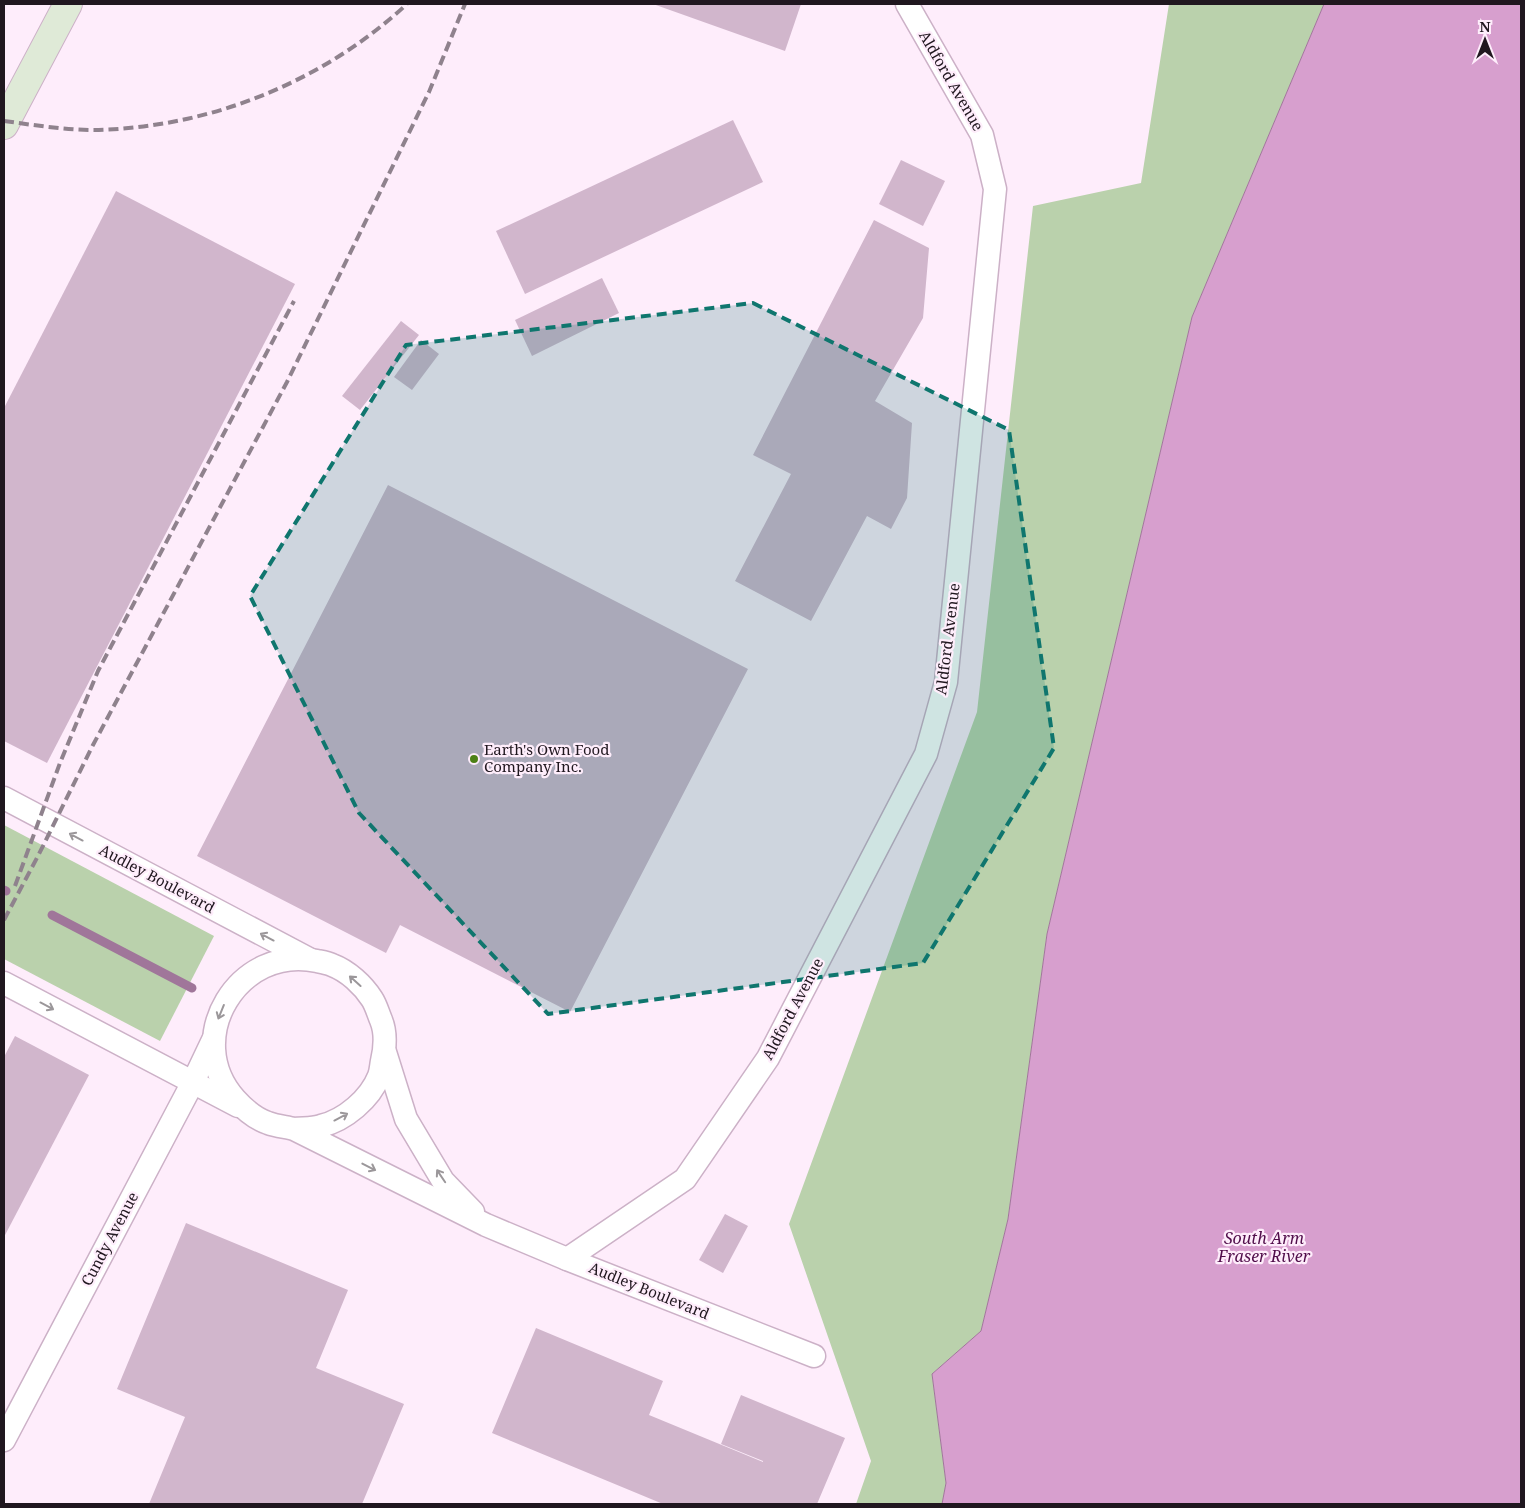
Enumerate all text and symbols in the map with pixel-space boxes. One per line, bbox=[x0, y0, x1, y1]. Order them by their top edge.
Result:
north arrow bbox=[1460, 15, 1510, 65]
text: N bbox=[1479, 17, 1491, 36]
street label: Aldford Avenue bbox=[915, 27, 989, 134]
street label: Aldford Avenue bbox=[930, 582, 964, 696]
place label: Earth's Own Food Company Inc. bbox=[484, 739, 609, 776]
marker: Earth's Own Food Company Inc. bbox=[468, 753, 480, 765]
one-way arrow bbox=[70, 831, 84, 841]
street label: Audley Boulevard bbox=[96, 839, 219, 917]
one-way arrow bbox=[259, 932, 274, 942]
street label: Aldford Avenue bbox=[757, 954, 827, 1063]
one-way arrow bbox=[349, 975, 362, 986]
one-way arrow bbox=[39, 1002, 54, 1011]
one-way arrow bbox=[216, 1004, 225, 1019]
one-way arrow bbox=[333, 1112, 348, 1122]
one-way arrow bbox=[361, 1163, 376, 1172]
one-way arrow bbox=[436, 1170, 446, 1184]
street label: Cundy Avenue bbox=[76, 1188, 142, 1289]
water label: South Arm Fraser River bbox=[1217, 1227, 1311, 1267]
street label: Audley Boulevard bbox=[586, 1257, 713, 1323]

